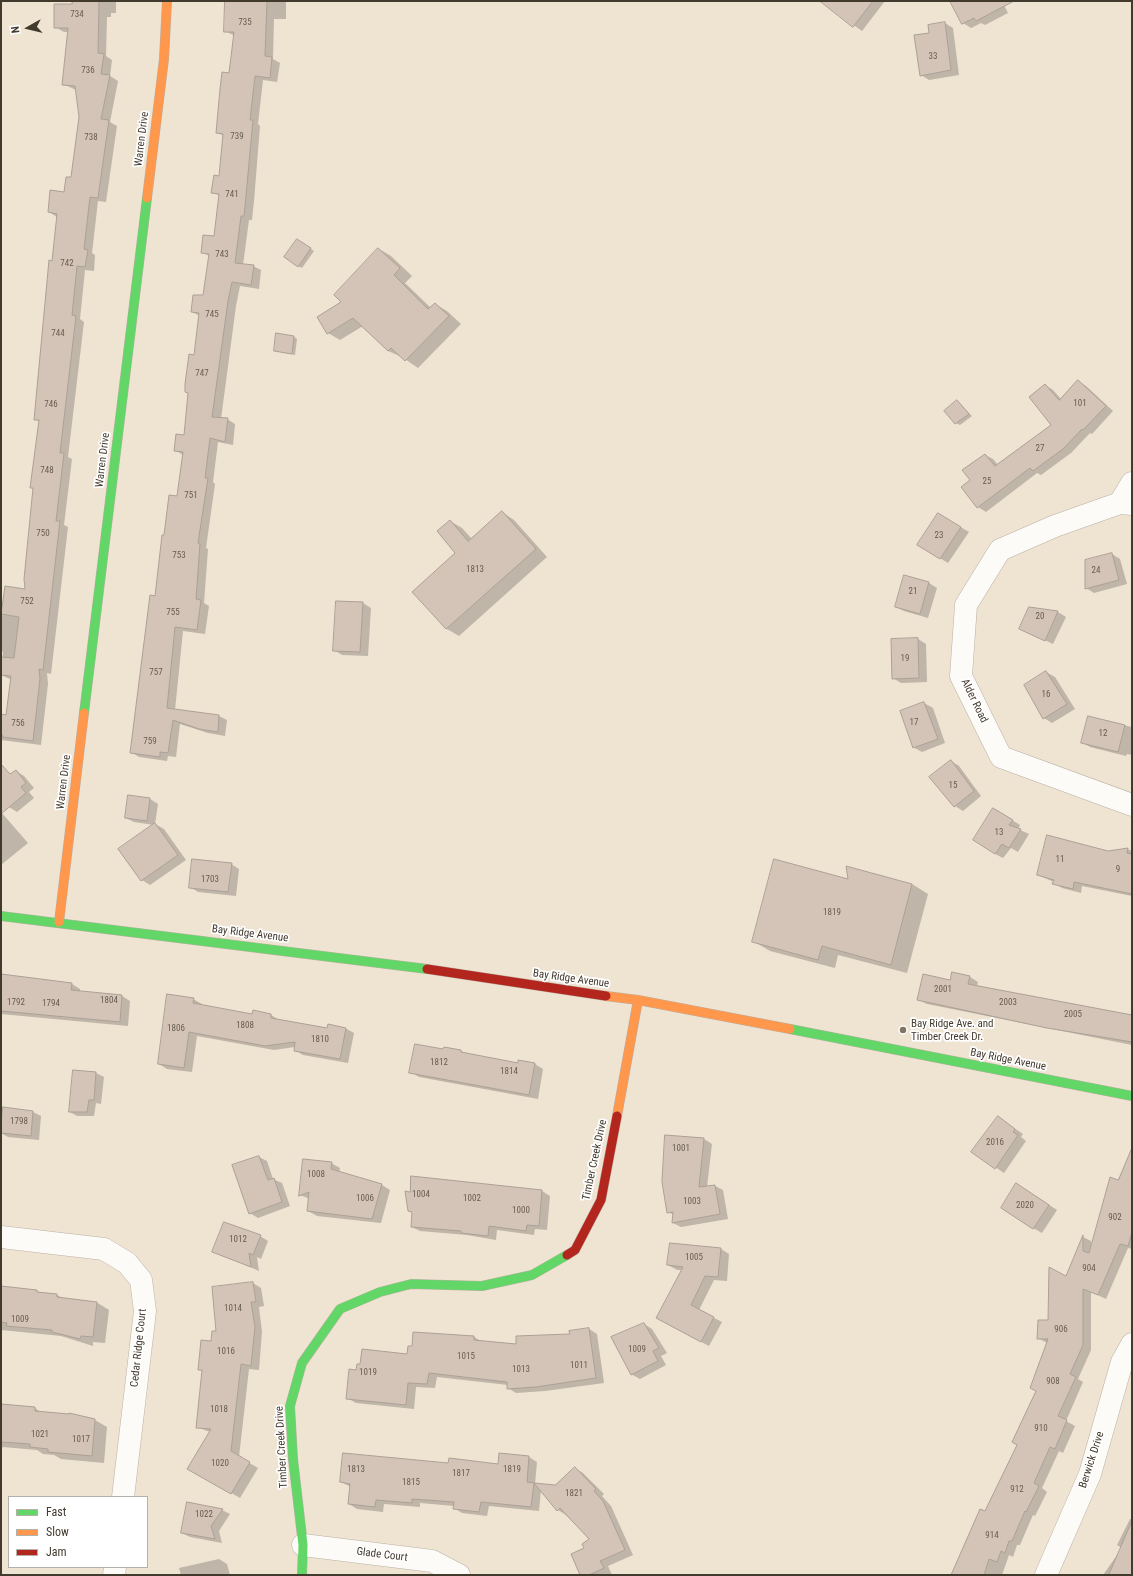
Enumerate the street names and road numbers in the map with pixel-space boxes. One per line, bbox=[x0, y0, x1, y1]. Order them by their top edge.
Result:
street label: Warren Drive bbox=[132, 111, 152, 167]
street label: Warren Drive bbox=[93, 432, 113, 488]
street label: Alder Road bbox=[958, 677, 990, 725]
street label: Warren Drive bbox=[54, 754, 74, 810]
street label: Bay Ridge Avenue bbox=[211, 923, 289, 945]
street label: Bay Ridge Avenue bbox=[532, 967, 610, 991]
street label: Bay Ridge Avenue bbox=[969, 1046, 1047, 1074]
street label: Timber Creek Drive bbox=[580, 1118, 610, 1202]
street label: Cedar Ridge Court bbox=[128, 1308, 150, 1388]
street label: Timber Creek Drive bbox=[273, 1406, 291, 1488]
street label: Berwick Drive bbox=[1077, 1430, 1107, 1490]
street label: Glade Court bbox=[356, 1545, 408, 1565]

